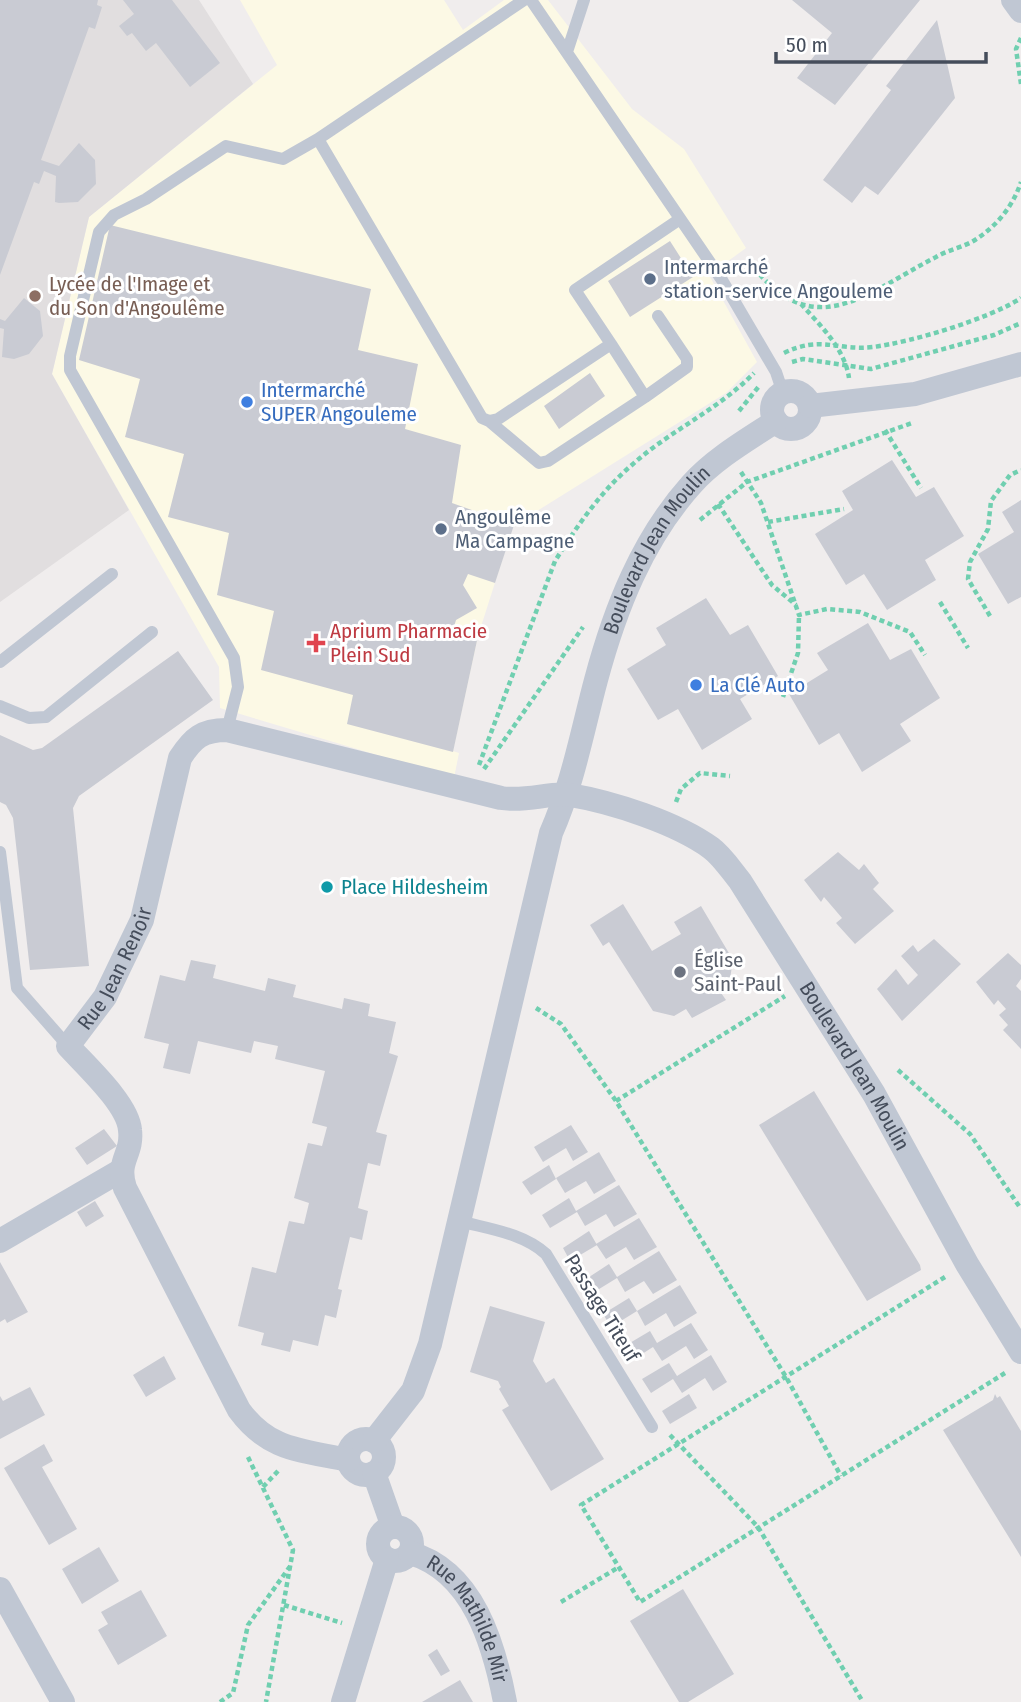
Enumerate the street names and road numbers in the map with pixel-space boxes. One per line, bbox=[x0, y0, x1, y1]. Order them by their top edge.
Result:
street label: Boulevard Jean Moulin bbox=[598, 460, 716, 638]
street label: Rue Jean Renoir bbox=[72, 904, 158, 1035]
street label: Boulevard Jean Moulin bbox=[794, 977, 915, 1155]
street label: Passage Titeuf bbox=[559, 1249, 646, 1368]
street label: Rue Mathilde Mir bbox=[422, 1549, 514, 1686]

